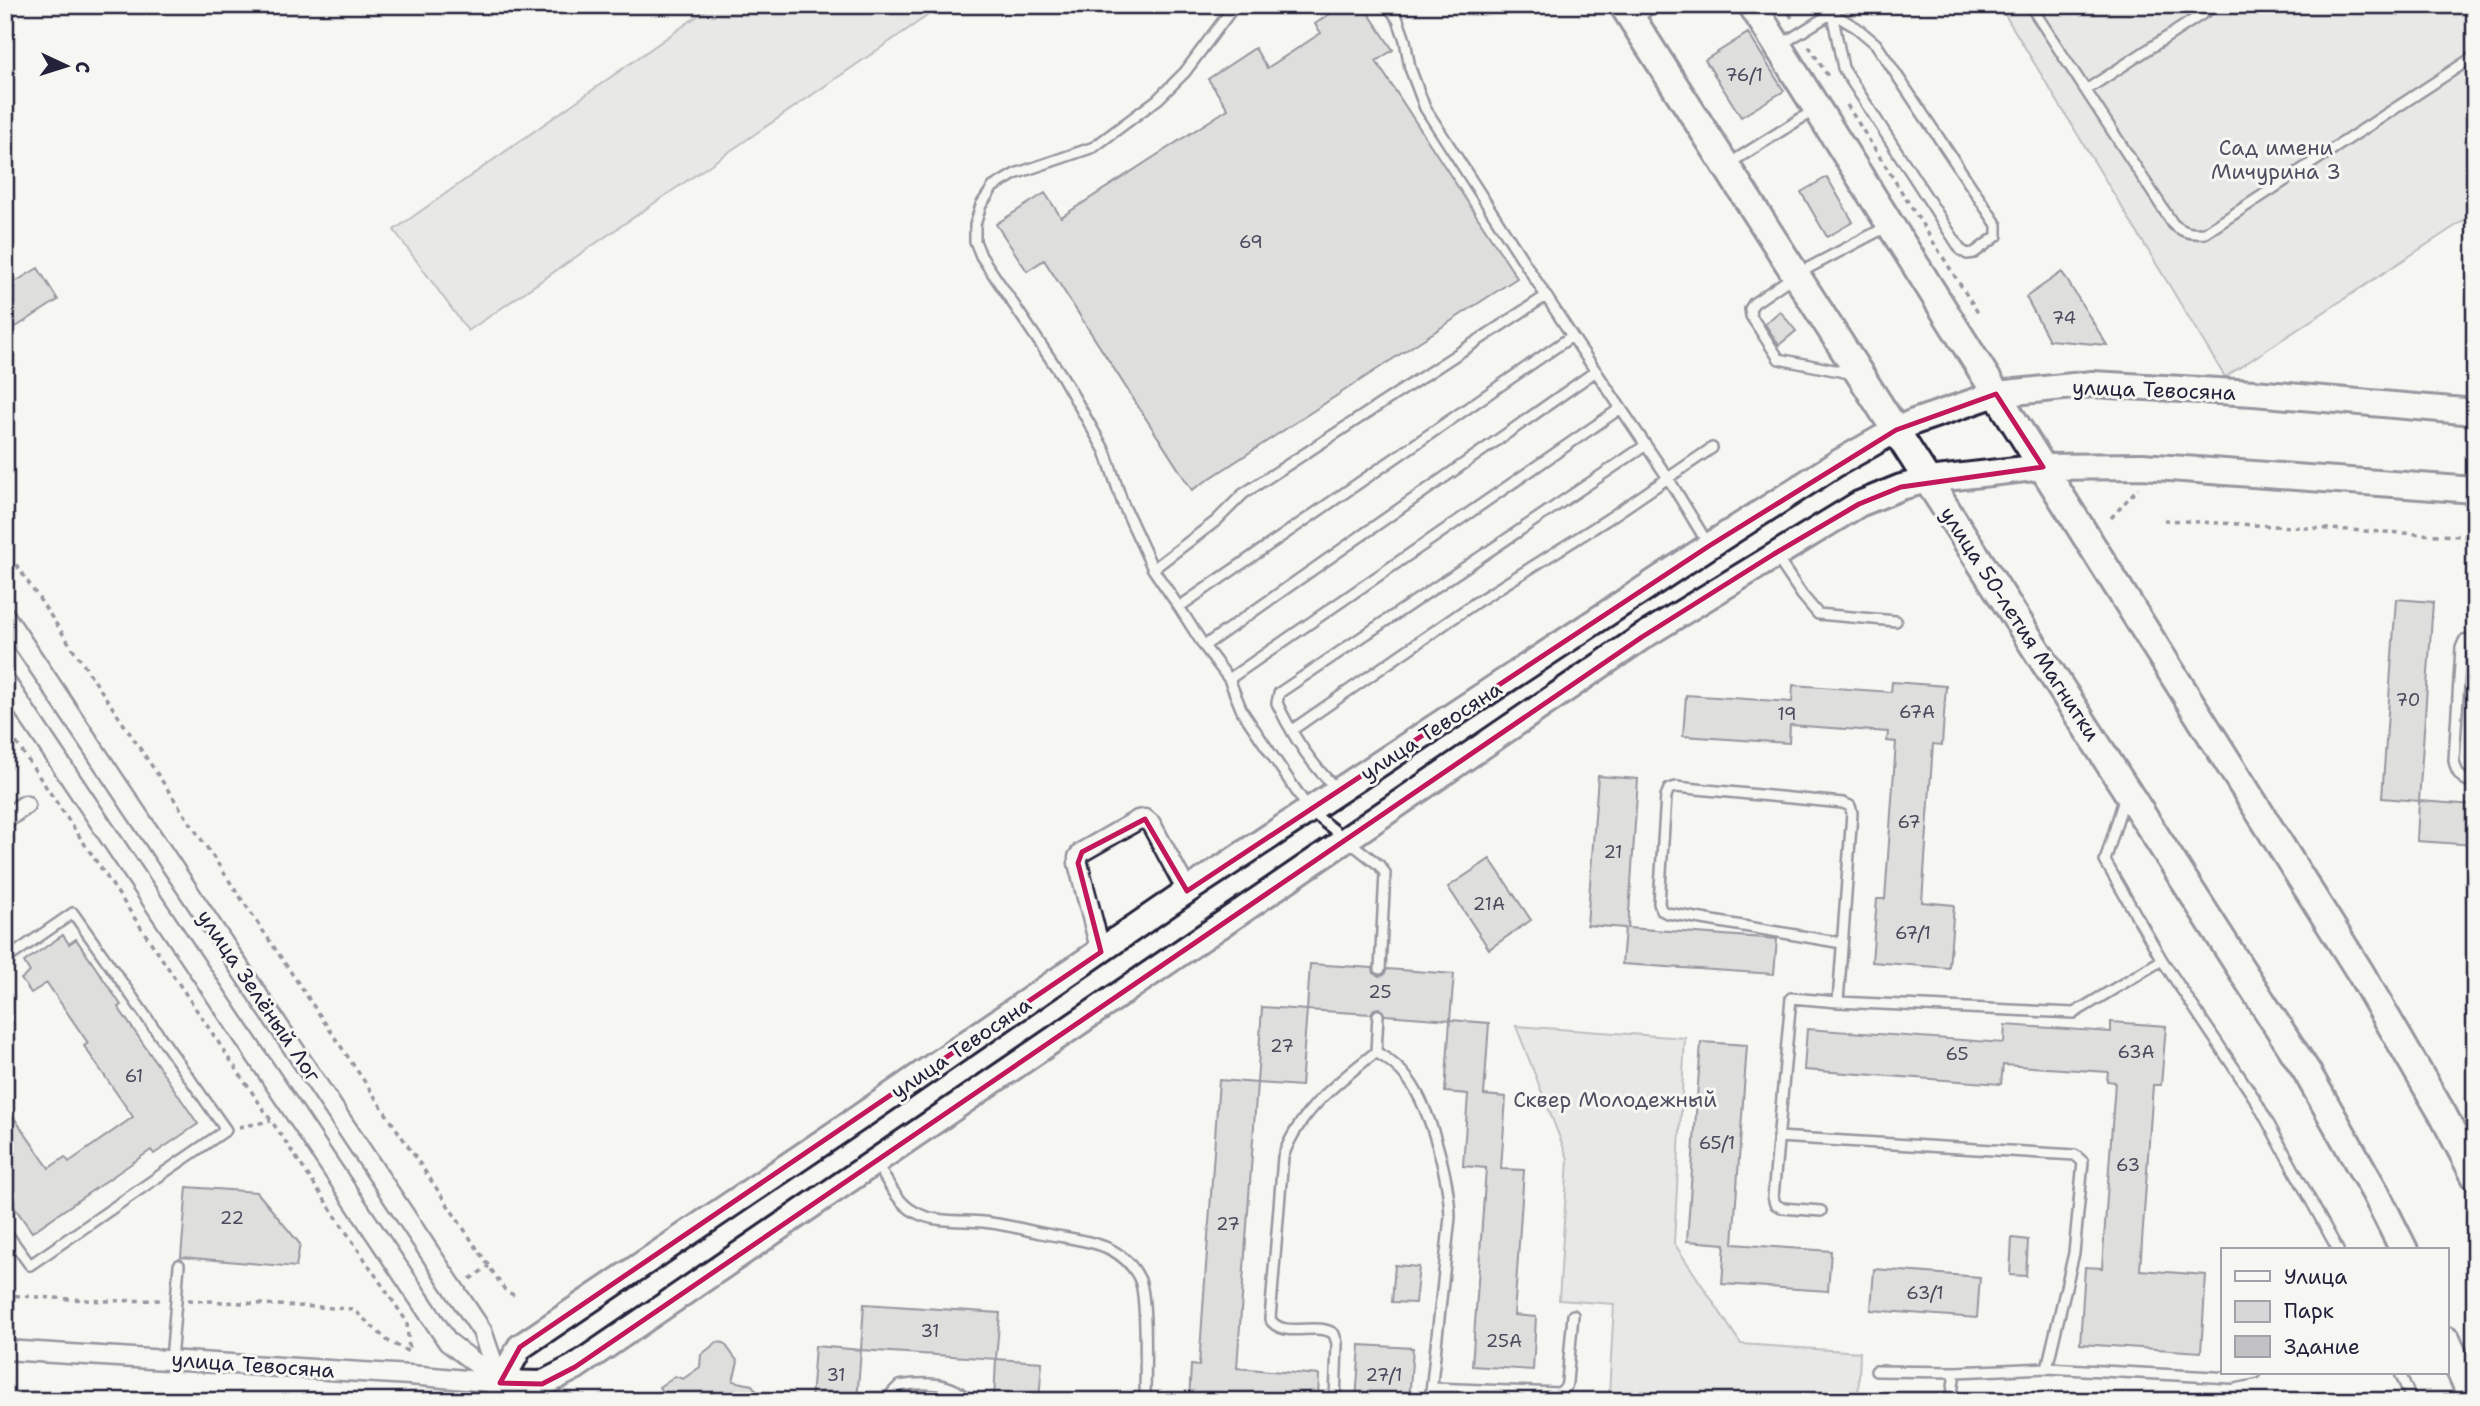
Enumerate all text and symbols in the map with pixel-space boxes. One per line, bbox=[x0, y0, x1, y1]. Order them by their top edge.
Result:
north arrow bbox=[32, 32, 102, 102]
text: С bbox=[70, 60, 95, 74]
house number: 76/1 bbox=[1725, 63, 1763, 87]
park label: Сад имени Мичурина 3 bbox=[2211, 134, 2341, 186]
house number: 69 bbox=[1239, 230, 1263, 254]
house number: 74 bbox=[2052, 306, 2076, 330]
street label: улица Тевосяна bbox=[2072, 373, 2236, 407]
street label: улица 50-летия Магнитки bbox=[1934, 501, 2107, 747]
street label: улица Тевосяна bbox=[1355, 675, 1507, 787]
house number: 70 bbox=[2396, 688, 2420, 712]
house number: 67А bbox=[1899, 700, 1935, 724]
house number: 19 bbox=[1777, 702, 1797, 726]
house number: 67 bbox=[1897, 810, 1921, 834]
house number: 21 bbox=[1603, 840, 1623, 864]
house number: 21А bbox=[1473, 892, 1505, 916]
street label: улица Зелёный Лог bbox=[191, 904, 328, 1088]
house number: 67/1 bbox=[1895, 921, 1931, 945]
house number: 25 bbox=[1368, 980, 1392, 1004]
street label: улица Тевосяна bbox=[885, 991, 1037, 1105]
house number: 27 bbox=[1270, 1034, 1294, 1058]
house number: 63А bbox=[2117, 1040, 2155, 1064]
house number: 65 bbox=[1946, 1042, 1968, 1066]
house number: 61 bbox=[125, 1064, 143, 1088]
park label: Сквер Молодежный bbox=[1513, 1086, 1717, 1114]
house number: 65/1 bbox=[1699, 1131, 1735, 1155]
house number: 63 bbox=[2116, 1153, 2140, 1177]
house number: 22 bbox=[220, 1206, 244, 1230]
house number: 27 bbox=[1216, 1212, 1240, 1236]
legend bbox=[2221, 1248, 2448, 1374]
text: Улица bbox=[2284, 1263, 2347, 1291]
house number: 63/1 bbox=[1906, 1281, 1944, 1305]
text: Парк bbox=[2284, 1297, 2334, 1325]
house number: 31 bbox=[920, 1319, 940, 1343]
house number: 25А bbox=[1486, 1329, 1522, 1353]
text: Здание bbox=[2284, 1333, 2360, 1361]
street label: улица Тевосяна bbox=[170, 1345, 336, 1385]
house number: 31 bbox=[826, 1363, 846, 1387]
house number: 27/1 bbox=[1366, 1363, 1402, 1387]

